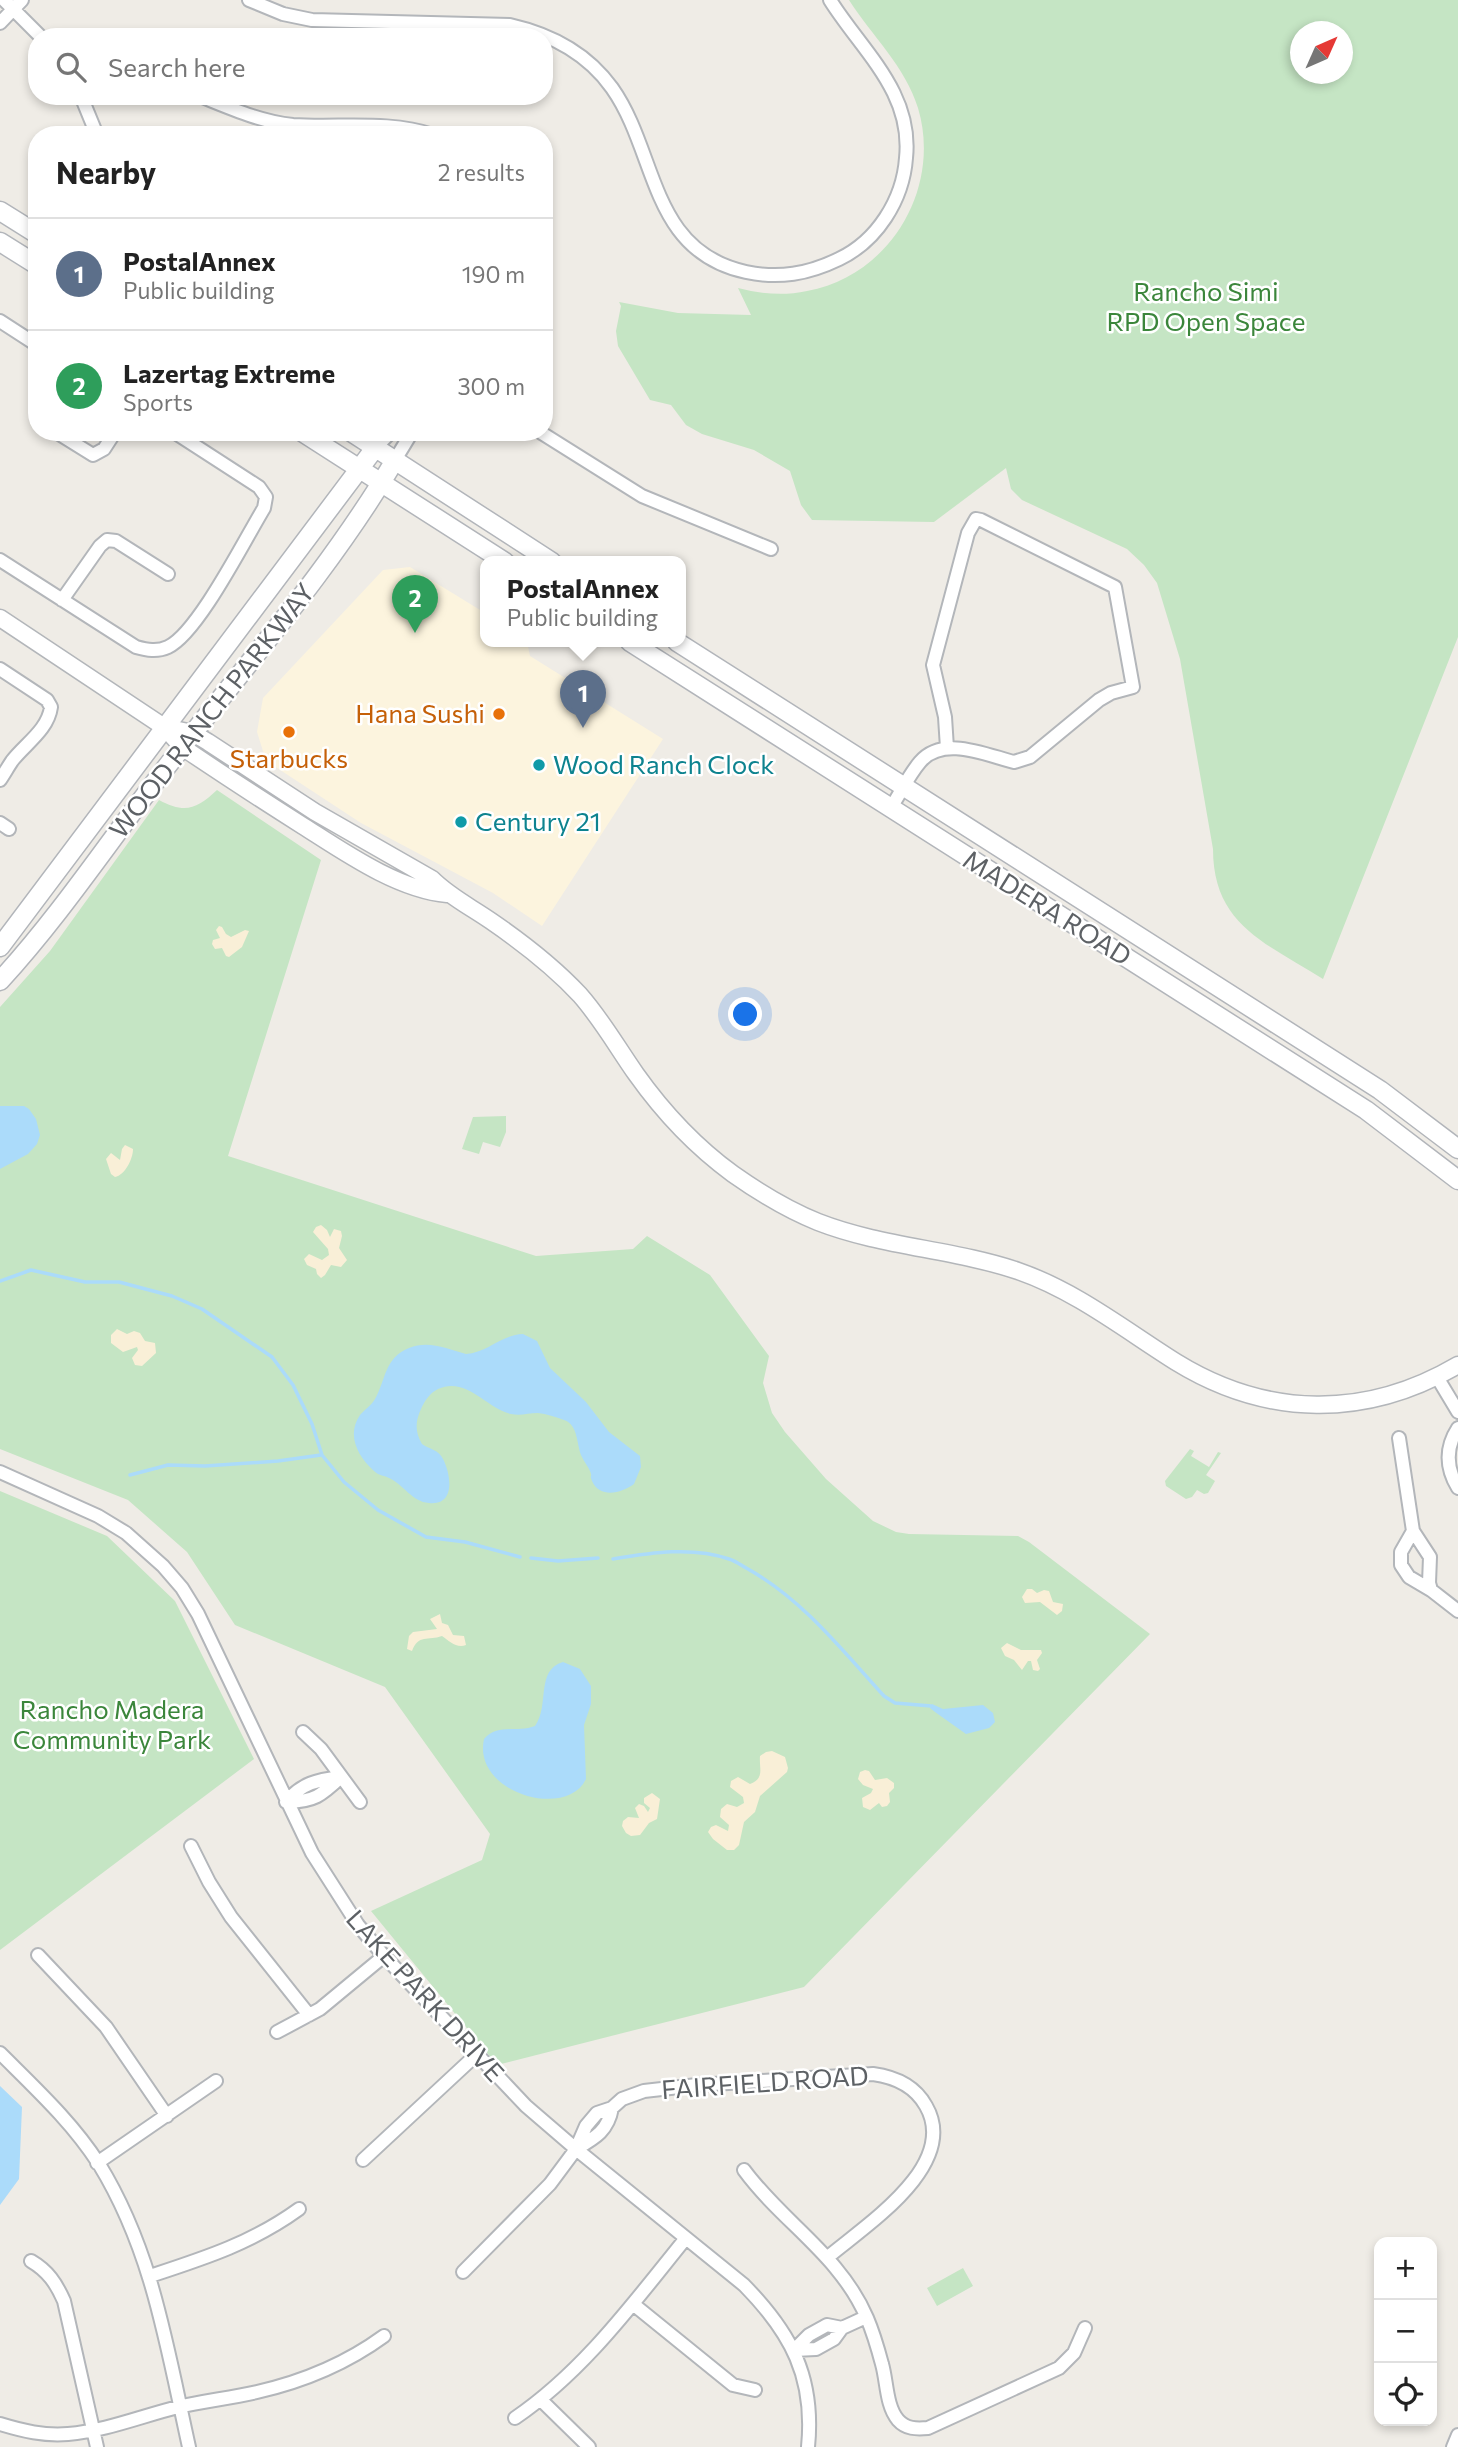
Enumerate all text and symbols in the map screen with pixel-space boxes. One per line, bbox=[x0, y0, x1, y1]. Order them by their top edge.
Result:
north arrow bbox=[1290, 21, 1353, 84]
search box bbox=[28, 28, 553, 105]
icon: search bbox=[52, 48, 90, 86]
text: Search here bbox=[108, 51, 246, 82]
text: Nearby bbox=[56, 153, 156, 190]
text: 2 results bbox=[438, 158, 525, 186]
text: PostalAnnex bbox=[123, 245, 276, 276]
text: 1 bbox=[74, 260, 84, 288]
text: 190 m bbox=[462, 260, 525, 288]
park label: Rancho Simi RPD Open Space bbox=[1107, 275, 1305, 336]
text: Public building bbox=[123, 276, 274, 304]
text: Lazertag Extreme bbox=[123, 357, 335, 388]
text: 2 bbox=[72, 372, 86, 400]
text: 300 m bbox=[457, 372, 525, 400]
text: Sports bbox=[123, 388, 193, 416]
popup bbox=[480, 556, 686, 647]
text: PostalAnnex bbox=[507, 572, 659, 603]
pin: 2 bbox=[392, 575, 438, 633]
street label: WOOD RANCH PARKWAY bbox=[102, 576, 320, 844]
text: Public building bbox=[507, 603, 658, 631]
pin: 1 bbox=[560, 670, 606, 728]
place label: Hana Sushi bbox=[355, 697, 485, 728]
marker: Hana Sushi bbox=[491, 706, 507, 722]
marker: Starbucks bbox=[281, 724, 297, 740]
place label: Starbucks bbox=[230, 742, 348, 773]
place label: Wood Ranch Clock bbox=[553, 748, 774, 779]
marker: Wood Ranch Clock bbox=[531, 757, 547, 773]
place label: Century 21 bbox=[475, 805, 601, 836]
marker: Century 21 bbox=[453, 814, 469, 830]
street label: MADERA ROAD bbox=[958, 843, 1138, 971]
your location bbox=[728, 997, 762, 1031]
park label: Rancho Madera Community Park bbox=[13, 1693, 211, 1754]
street label: LAKE PARK DRIVE bbox=[341, 1903, 511, 2087]
street label: FAIRFIELD ROAD bbox=[660, 2059, 870, 2104]
map controls bbox=[1374, 2237, 1437, 2426]
button: + bbox=[1374, 2237, 1437, 2300]
button: − bbox=[1374, 2300, 1437, 2363]
button: locate bbox=[1374, 2363, 1437, 2426]

